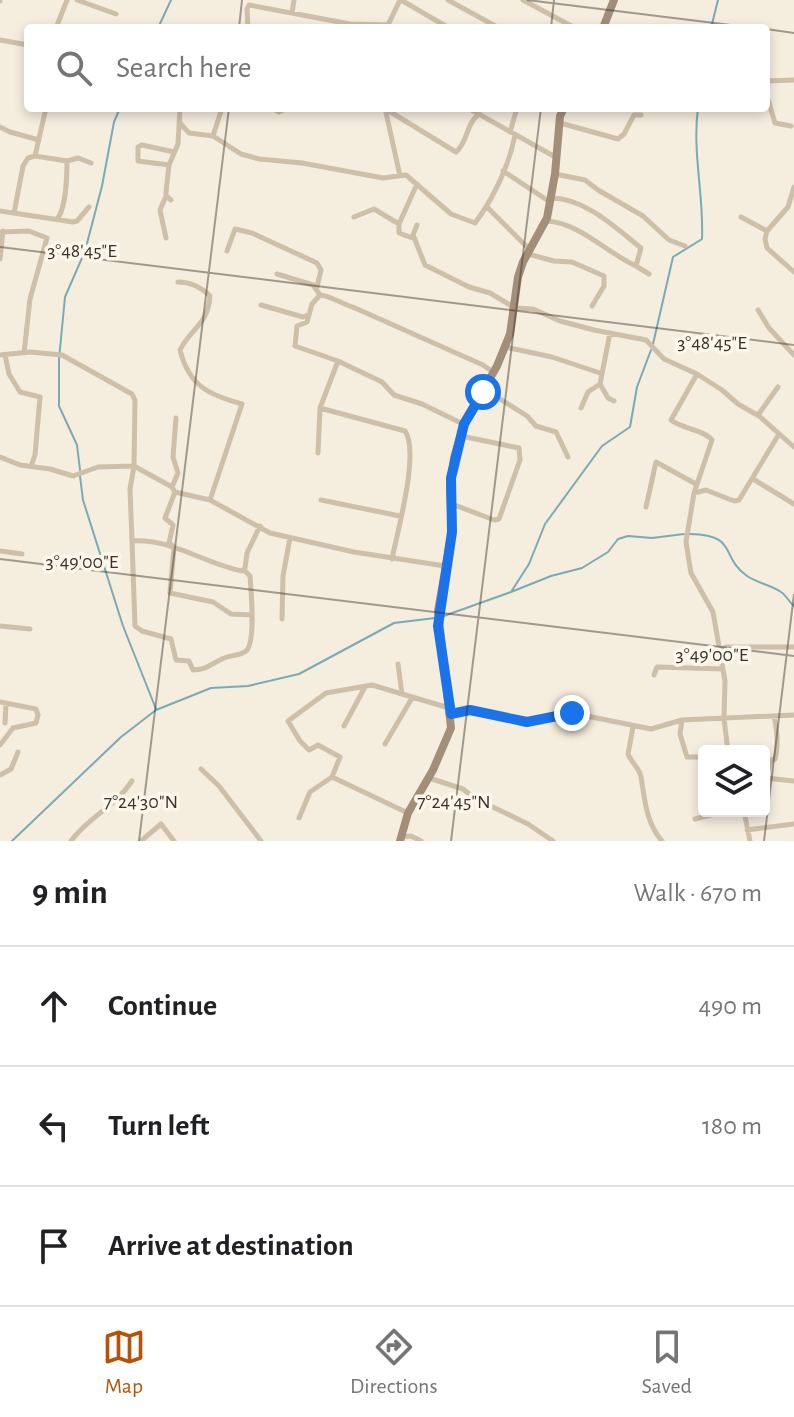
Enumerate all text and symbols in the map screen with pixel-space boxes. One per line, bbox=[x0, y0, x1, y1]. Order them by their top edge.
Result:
search box bbox=[24, 24, 770, 112]
icon: search bbox=[52, 46, 96, 90]
text: Search here bbox=[116, 53, 252, 83]
text: 3°48'45"E bbox=[47, 241, 117, 261]
text: 3°48'45"E bbox=[677, 333, 747, 353]
route start bbox=[465, 374, 501, 410]
text: 3°49'00"E bbox=[46, 552, 119, 572]
text: 3°49'00"E bbox=[676, 645, 749, 665]
route end bbox=[554, 695, 590, 731]
map controls bbox=[698, 745, 770, 817]
button: layers bbox=[698, 745, 770, 817]
text: 7°24'30"N bbox=[104, 792, 178, 812]
text: 7°24'45"N bbox=[417, 792, 491, 812]
text: 9 min bbox=[32, 876, 108, 910]
text: Walk · 670 m bbox=[633, 880, 762, 906]
icon: ahead bbox=[32, 984, 76, 1028]
text: Continue bbox=[108, 991, 217, 1021]
text: 490 m bbox=[698, 993, 762, 1019]
icon: left bbox=[32, 1104, 76, 1148]
text: Turn left bbox=[108, 1111, 209, 1141]
text: 180 m bbox=[702, 1113, 762, 1139]
icon: arrive bbox=[32, 1224, 76, 1268]
text: Arrive at destination bbox=[108, 1231, 354, 1261]
tab: Map bbox=[102, 1325, 146, 1399]
tab: Directions bbox=[350, 1325, 438, 1399]
tab: Saved bbox=[642, 1325, 692, 1399]

